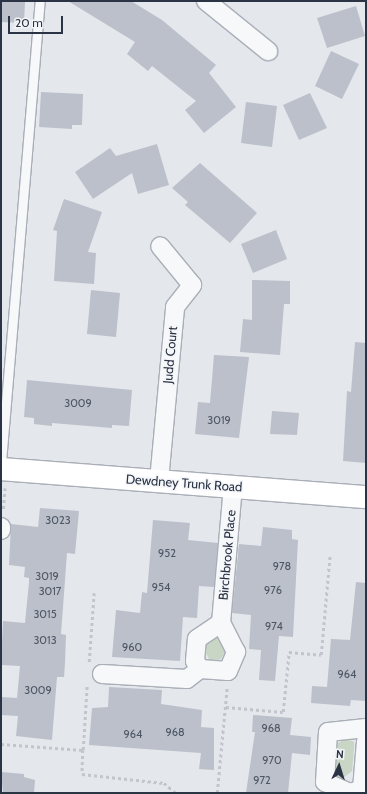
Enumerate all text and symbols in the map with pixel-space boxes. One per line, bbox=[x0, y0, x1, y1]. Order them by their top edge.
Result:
scale bar bbox=[10, 8, 65, 34]
text: 20 m bbox=[15, 15, 43, 30]
street label: Judd Court bbox=[160, 326, 180, 384]
house number: 3009 bbox=[64, 396, 92, 410]
house number: 3019 bbox=[207, 413, 231, 427]
street label: Dewdney Trunk Road bbox=[125, 471, 243, 495]
street label: Birchbrook Place bbox=[215, 509, 239, 601]
house number: 3023 bbox=[45, 513, 71, 527]
house number: 952 bbox=[158, 546, 176, 560]
house number: 978 bbox=[273, 559, 291, 573]
house number: 3019 bbox=[35, 569, 59, 583]
house number: 954 bbox=[152, 580, 170, 594]
house number: 976 bbox=[264, 583, 282, 597]
house number: 3017 bbox=[39, 584, 61, 598]
house number: 3015 bbox=[33, 607, 57, 621]
house number: 974 bbox=[265, 619, 283, 633]
house number: 3013 bbox=[33, 633, 57, 647]
house number: 960 bbox=[122, 640, 142, 654]
house number: 964 bbox=[338, 667, 356, 681]
house number: 3009 bbox=[24, 683, 52, 697]
house number: 968 bbox=[261, 721, 281, 735]
house number: 968 bbox=[165, 725, 185, 739]
house number: 964 bbox=[124, 727, 142, 741]
north arrow bbox=[319, 746, 359, 786]
text: N bbox=[335, 747, 344, 761]
house number: 970 bbox=[262, 753, 282, 767]
house number: 972 bbox=[253, 773, 271, 787]

